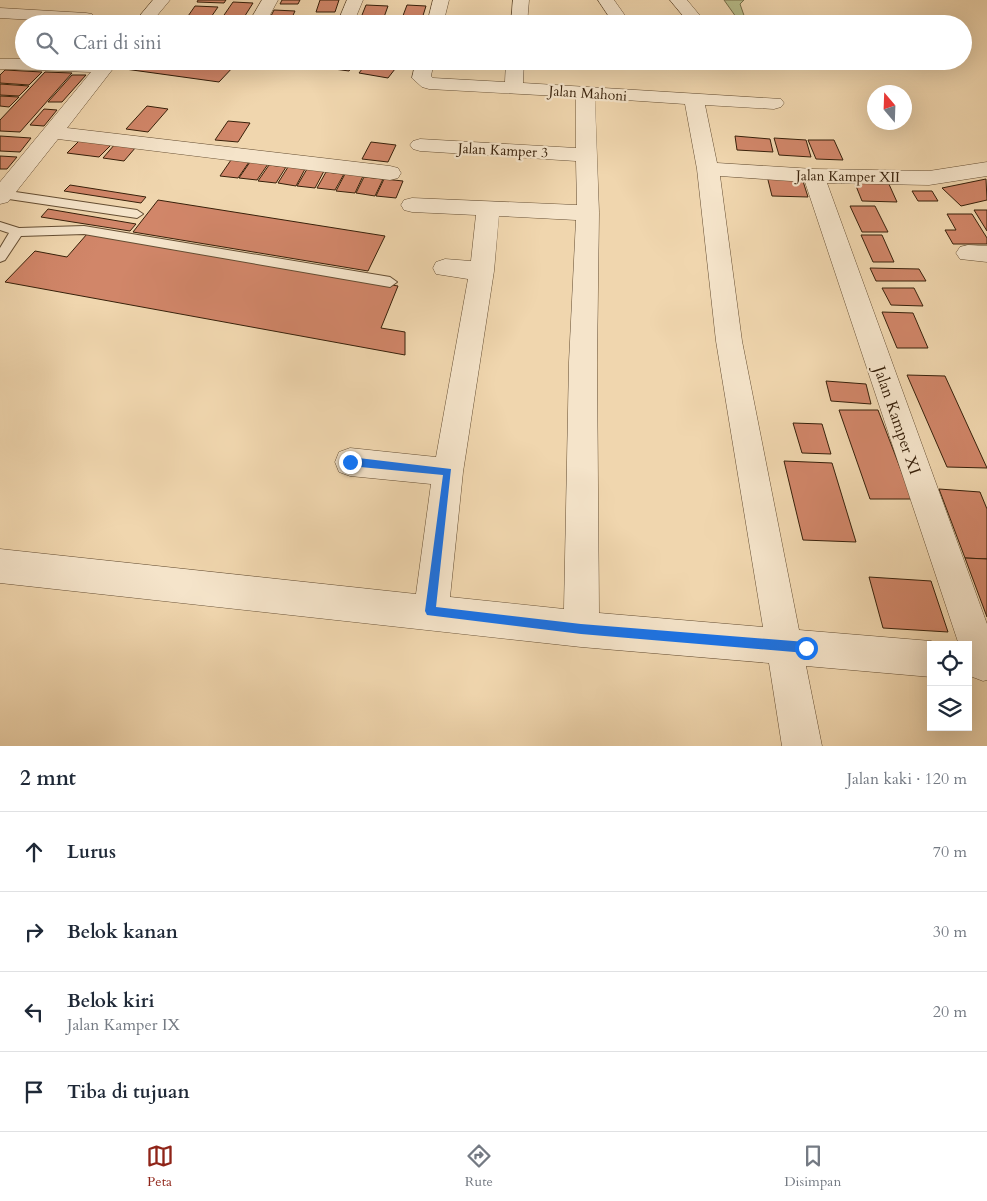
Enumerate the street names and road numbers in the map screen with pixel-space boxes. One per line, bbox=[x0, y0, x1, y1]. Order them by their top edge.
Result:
street label: Jalan Mahoni bbox=[546, 81, 628, 106]
street label: Jalan Kamper 3 bbox=[455, 139, 549, 162]
street label: Jalan Kamper XII bbox=[794, 166, 900, 187]
street label: Jalan Kamper XI bbox=[868, 361, 926, 477]

